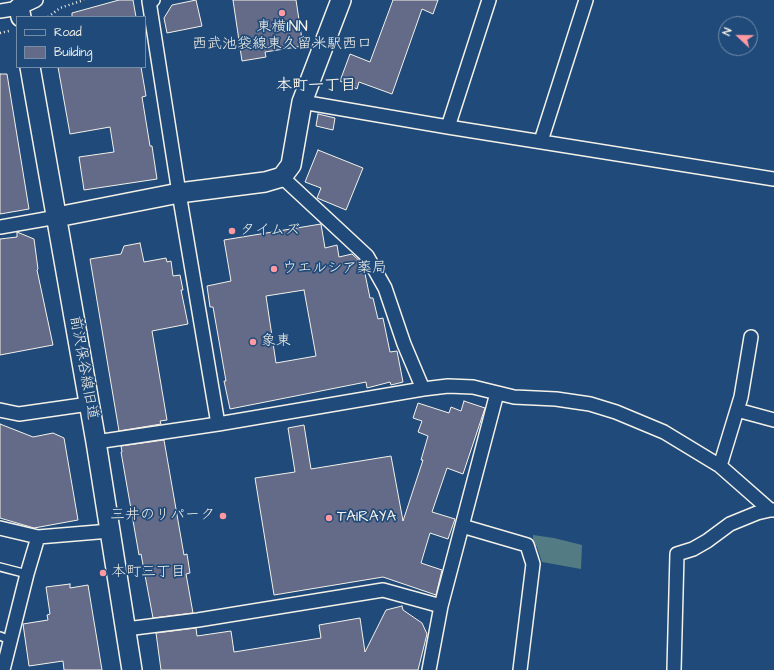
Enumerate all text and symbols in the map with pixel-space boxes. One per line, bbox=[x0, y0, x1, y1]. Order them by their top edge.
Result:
marker: 東横INN 西武池袋線東久留米駅西口 bbox=[277, 8, 287, 18]
legend bbox=[16, 16, 146, 68]
north arrow bbox=[718, 16, 758, 56]
place label: 東横INN 西武池袋線東久留米駅西口 bbox=[192, 19, 372, 54]
text: Road bbox=[54, 24, 82, 41]
text: N bbox=[719, 26, 736, 38]
text: Building bbox=[54, 44, 92, 61]
district label: 本町一丁目 bbox=[276, 77, 356, 97]
place label: タイムズ bbox=[240, 222, 300, 240]
marker: タイムズ bbox=[227, 226, 237, 236]
place label: ウエルシア薬局 bbox=[282, 260, 387, 278]
marker: ウエルシア薬局 bbox=[269, 264, 279, 274]
street label: 前沢保谷線旧道 bbox=[65, 315, 101, 421]
place label: 象東 bbox=[261, 333, 291, 351]
marker: 象東 bbox=[248, 337, 258, 347]
place label: 三井のリパーク bbox=[110, 507, 215, 525]
place label: TAIRAYA bbox=[337, 509, 396, 527]
marker: 三井のリパーク bbox=[218, 511, 228, 521]
marker: TAIRAYA bbox=[324, 513, 334, 523]
place label: 本町三丁目 bbox=[111, 564, 186, 582]
marker: 本町三丁目 bbox=[98, 568, 108, 578]

